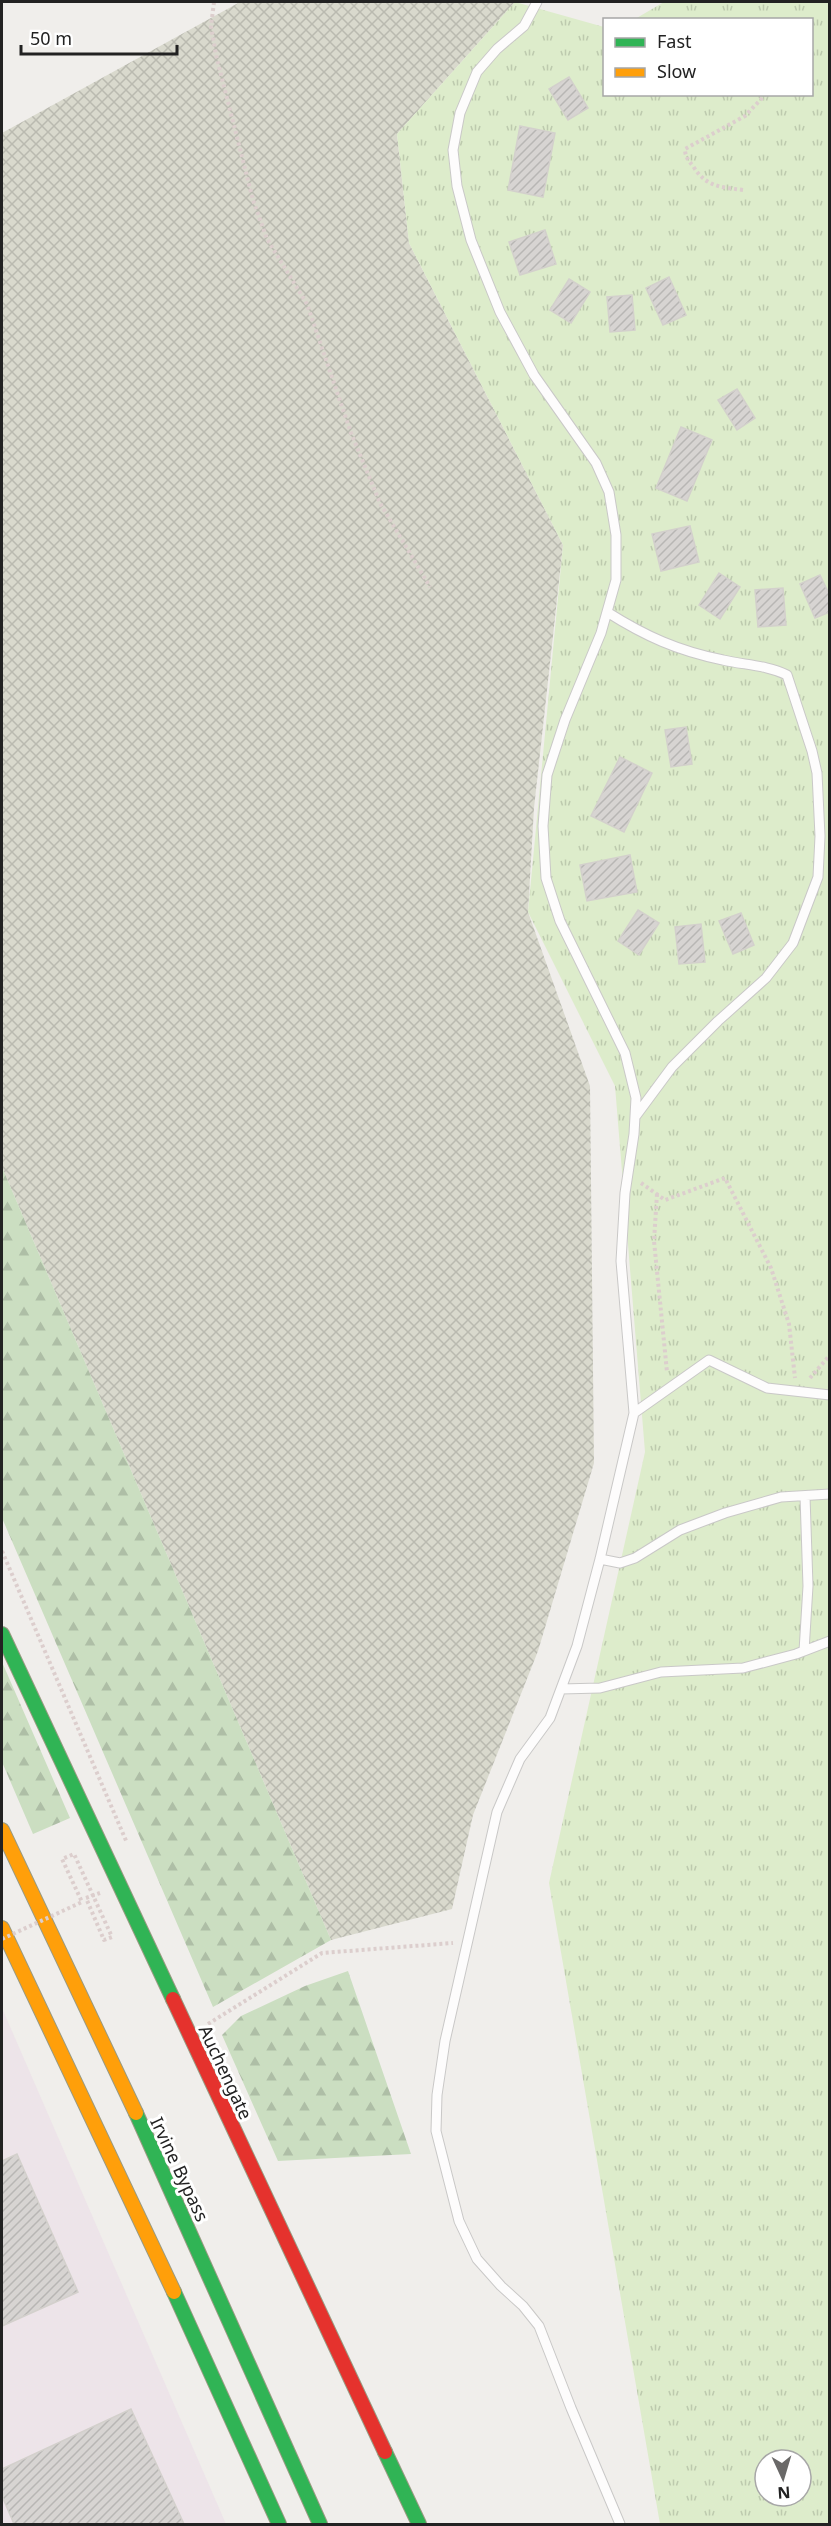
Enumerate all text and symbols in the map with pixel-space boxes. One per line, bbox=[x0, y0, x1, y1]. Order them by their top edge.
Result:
scale bar bbox=[21, 18, 177, 56]
legend bbox=[603, 18, 813, 96]
text: 50 m bbox=[30, 26, 72, 50]
text: Fast bbox=[657, 29, 692, 53]
text: Slow bbox=[657, 59, 696, 83]
street label: Auchengate bbox=[194, 2021, 258, 2123]
street label: Irvine Bypass bbox=[145, 2113, 215, 2225]
north arrow bbox=[753, 2448, 813, 2508]
text: N bbox=[777, 2482, 791, 2504]

